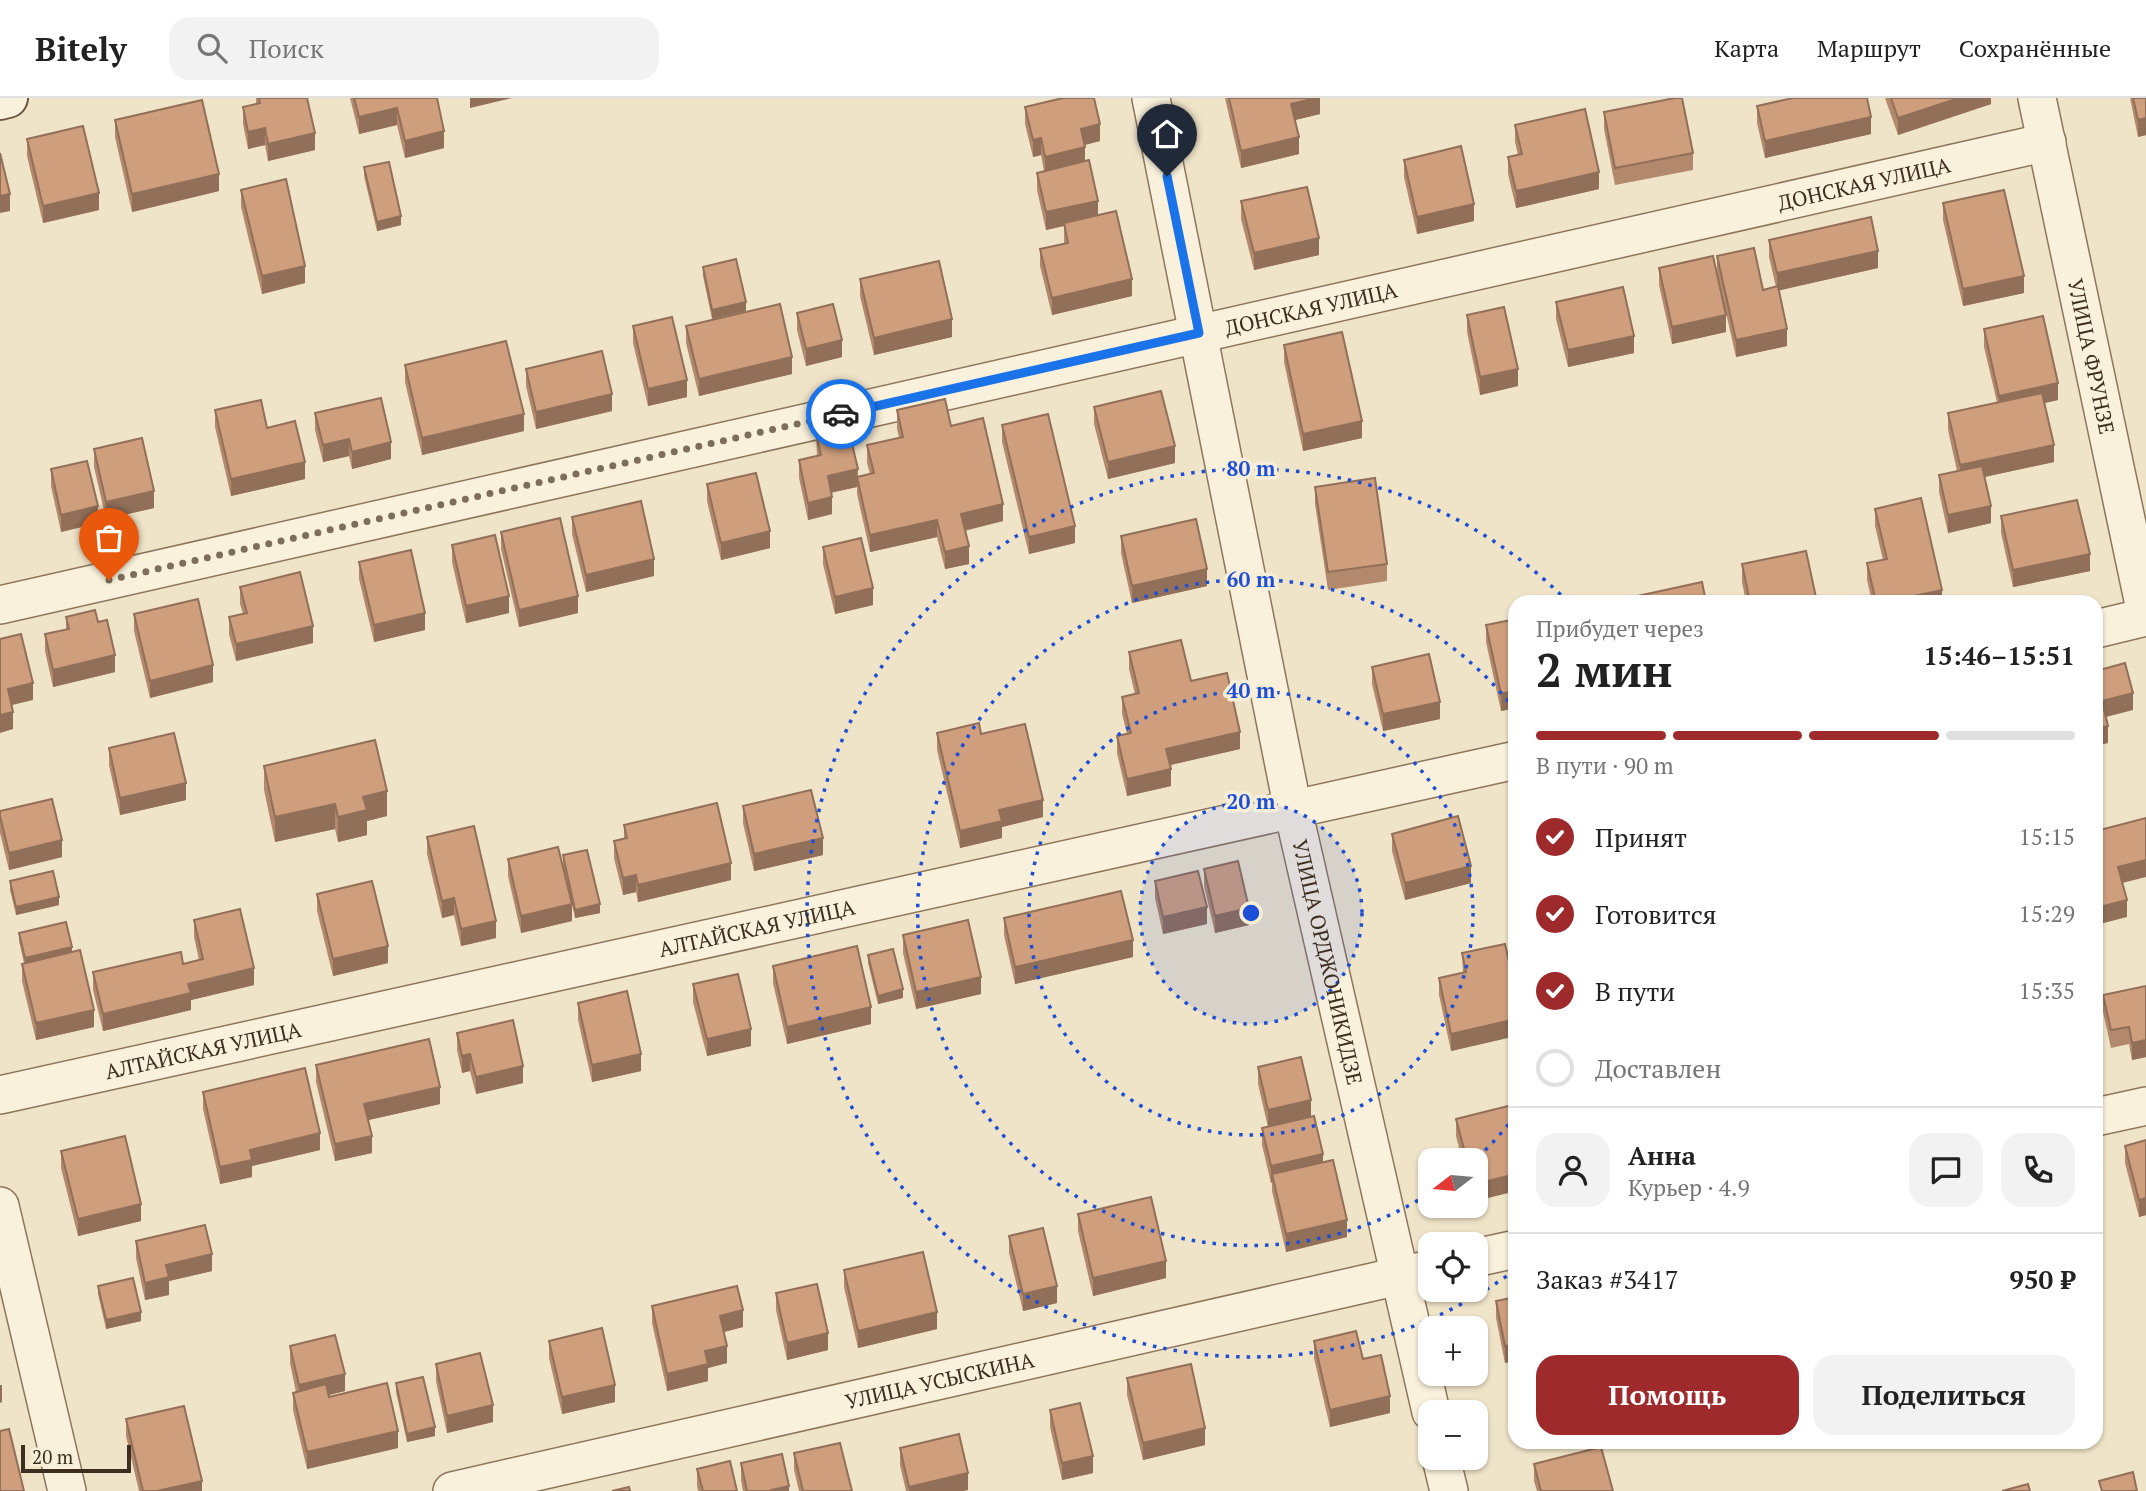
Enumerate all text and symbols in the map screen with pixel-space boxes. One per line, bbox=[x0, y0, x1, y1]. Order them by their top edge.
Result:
search box bbox=[169, 17, 659, 80]
text: Bitely bbox=[35, 27, 127, 70]
icon: search bbox=[193, 29, 231, 67]
text: Поиск bbox=[249, 31, 324, 65]
text: Карта bbox=[1714, 32, 1779, 64]
text: Маршрут bbox=[1817, 32, 1921, 64]
text: Сохранённые bbox=[1959, 32, 2111, 64]
pin bbox=[1137, 104, 1197, 176]
icon: home bbox=[1148, 115, 1186, 153]
street label: ДОНСКАЯ УЛИЦА bbox=[1775, 150, 1954, 217]
street label: ДОНСКАЯ УЛИЦА bbox=[1222, 275, 1401, 342]
street label: УЛИЦА ФРУНЗЕ bbox=[2062, 276, 2122, 437]
courier bbox=[806, 379, 876, 449]
icon: car bbox=[822, 395, 860, 433]
text: 80 m bbox=[1227, 454, 1276, 482]
pin bbox=[79, 508, 139, 580]
icon: bag bbox=[90, 519, 128, 557]
text: 60 m bbox=[1227, 565, 1276, 593]
text: Прибудет через bbox=[1536, 613, 1704, 644]
text: 15:46–15:51 bbox=[1923, 638, 2075, 672]
text: 2 мин bbox=[1536, 639, 1673, 700]
text: 40 m bbox=[1227, 676, 1276, 704]
text: В пути · 90 m bbox=[1536, 750, 1674, 781]
text: 20 m bbox=[1227, 787, 1276, 815]
icon: check bbox=[1536, 818, 1574, 856]
text: Принят bbox=[1595, 820, 1687, 854]
text: 15:15 bbox=[2018, 821, 2075, 852]
street label: УЛИЦА ОРДЖОНИКИДЗЕ bbox=[1286, 837, 1370, 1088]
street label: АЛТАЙСКАЯ УЛИЦА bbox=[656, 892, 858, 963]
icon: check bbox=[1536, 895, 1574, 933]
text: Готовится bbox=[1595, 897, 1717, 931]
text: 15:29 bbox=[2018, 898, 2075, 929]
centre of rings bbox=[1239, 901, 1263, 925]
icon: check bbox=[1536, 972, 1574, 1010]
text: В пути bbox=[1595, 974, 1675, 1008]
text: 15:35 bbox=[2018, 975, 2075, 1006]
street label: АЛТАЙСКАЯ УЛИЦА bbox=[102, 1015, 305, 1085]
text: Доставлен bbox=[1595, 1051, 1721, 1085]
button: person bbox=[1536, 1133, 1610, 1207]
button: chat bbox=[1909, 1133, 1983, 1207]
button: phone bbox=[2001, 1133, 2075, 1207]
text: Анна bbox=[1628, 1138, 1696, 1172]
north arrow bbox=[1418, 1148, 1488, 1218]
map controls bbox=[1418, 1148, 1488, 1470]
text: Курьер · 4.9 bbox=[1628, 1172, 1750, 1203]
button: locate bbox=[1418, 1232, 1488, 1302]
text: Заказ #3417 bbox=[1536, 1262, 1679, 1296]
text: 950 ₽ bbox=[2009, 1262, 2075, 1296]
button: + bbox=[1418, 1316, 1488, 1386]
street label: УЛИЦА УСЫСКИНА bbox=[842, 1345, 1037, 1415]
button: Помощь bbox=[1536, 1355, 1799, 1435]
button: Поделиться bbox=[1813, 1355, 2075, 1435]
button: − bbox=[1418, 1400, 1488, 1470]
scale bar bbox=[21, 1442, 131, 1474]
text: 20 m bbox=[32, 1444, 73, 1469]

